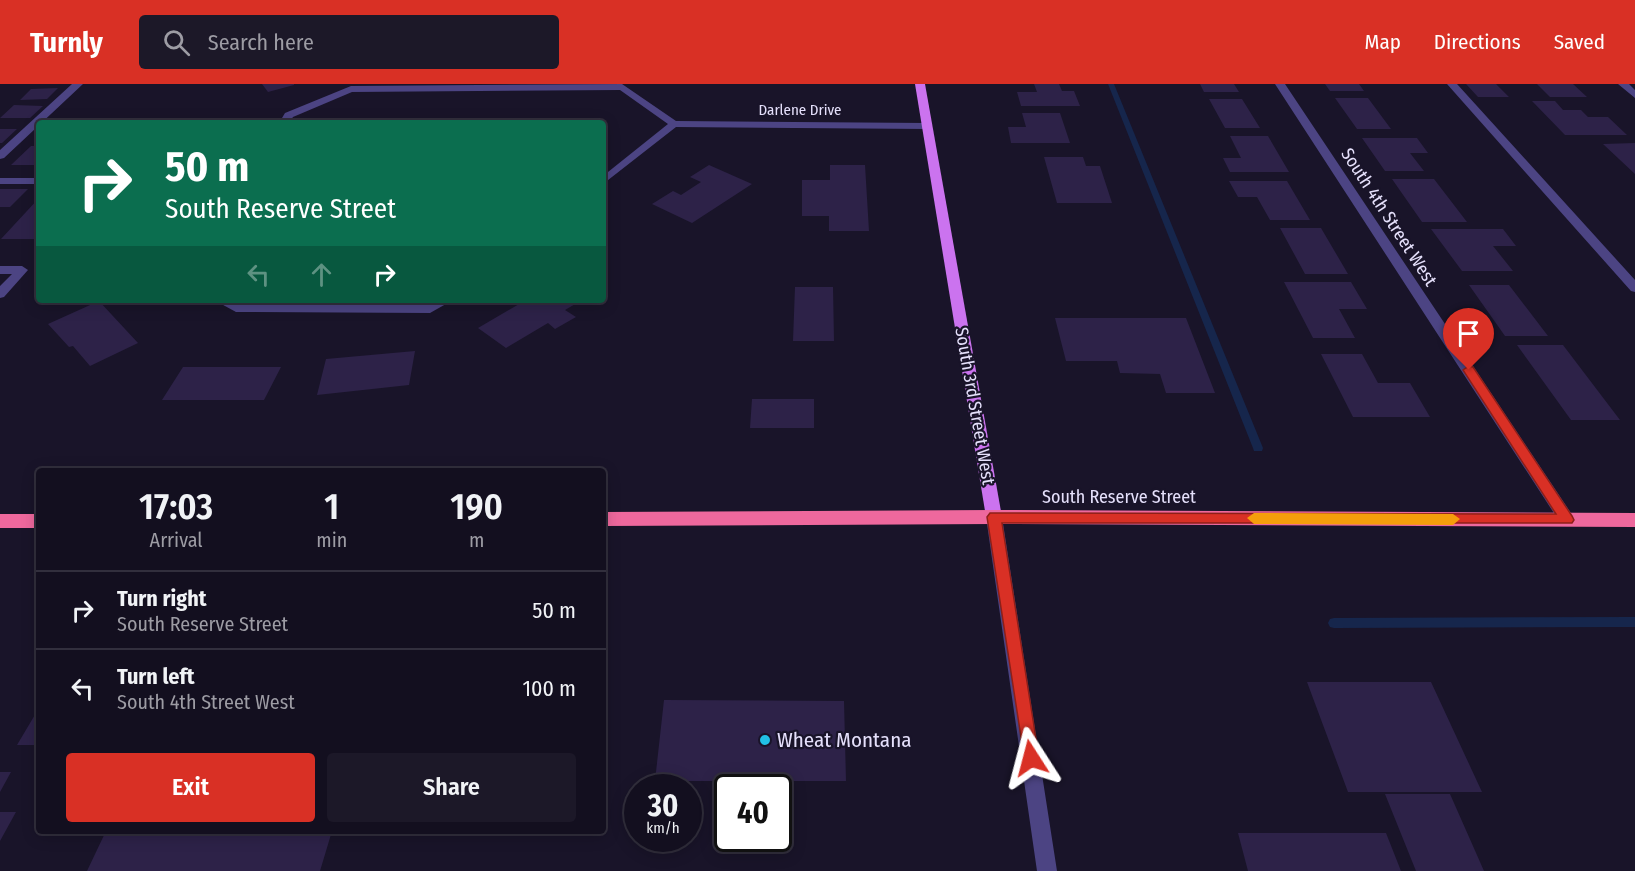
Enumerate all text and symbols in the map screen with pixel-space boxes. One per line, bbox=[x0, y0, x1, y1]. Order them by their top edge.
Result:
search box bbox=[139, 15, 559, 69]
text: Turnly bbox=[30, 26, 103, 59]
icon: search bbox=[160, 26, 193, 59]
text: Search here bbox=[208, 29, 314, 56]
text: Map bbox=[1364, 29, 1401, 55]
text: Directions bbox=[1434, 29, 1521, 55]
text: Saved bbox=[1554, 29, 1605, 55]
street label: Darlene Drive bbox=[758, 101, 842, 119]
text: 50 m bbox=[165, 142, 249, 192]
icon: right bbox=[66, 144, 144, 222]
street label: South 4th Street West bbox=[1336, 144, 1442, 290]
text: South Reserve Street bbox=[165, 193, 396, 225]
icon: left bbox=[242, 258, 275, 291]
icon: ahead bbox=[305, 258, 338, 291]
icon: right bbox=[368, 258, 401, 291]
pin bbox=[1443, 308, 1494, 370]
icon: arrive bbox=[1452, 317, 1485, 350]
street label: South 3rd Street West bbox=[950, 326, 1000, 487]
text: 17:03 bbox=[139, 485, 213, 529]
text: 1 bbox=[324, 485, 339, 529]
text: 190 bbox=[450, 485, 503, 529]
street label: South Reserve Street bbox=[1042, 486, 1196, 508]
text: Arrival bbox=[150, 528, 203, 552]
text: min bbox=[316, 528, 347, 552]
text: m bbox=[469, 528, 484, 552]
text: Turn right bbox=[117, 585, 206, 612]
icon: right bbox=[66, 594, 99, 627]
text: 50 m bbox=[532, 597, 576, 624]
text: South Reserve Street bbox=[117, 612, 288, 636]
text: Turn left bbox=[117, 663, 195, 690]
icon: left bbox=[66, 672, 99, 705]
text: 100 m bbox=[522, 675, 576, 702]
text: South 4th Street West bbox=[117, 690, 295, 714]
position arrow bbox=[999, 726, 1063, 790]
place label: Wheat Montana bbox=[777, 727, 911, 753]
marker: Wheat Montana bbox=[758, 733, 772, 747]
button: Exit bbox=[66, 753, 315, 822]
button: Share bbox=[327, 753, 576, 822]
speed limit sign: 40 bbox=[714, 774, 792, 852]
text: 30 bbox=[648, 788, 678, 824]
text: km/h bbox=[646, 819, 680, 837]

